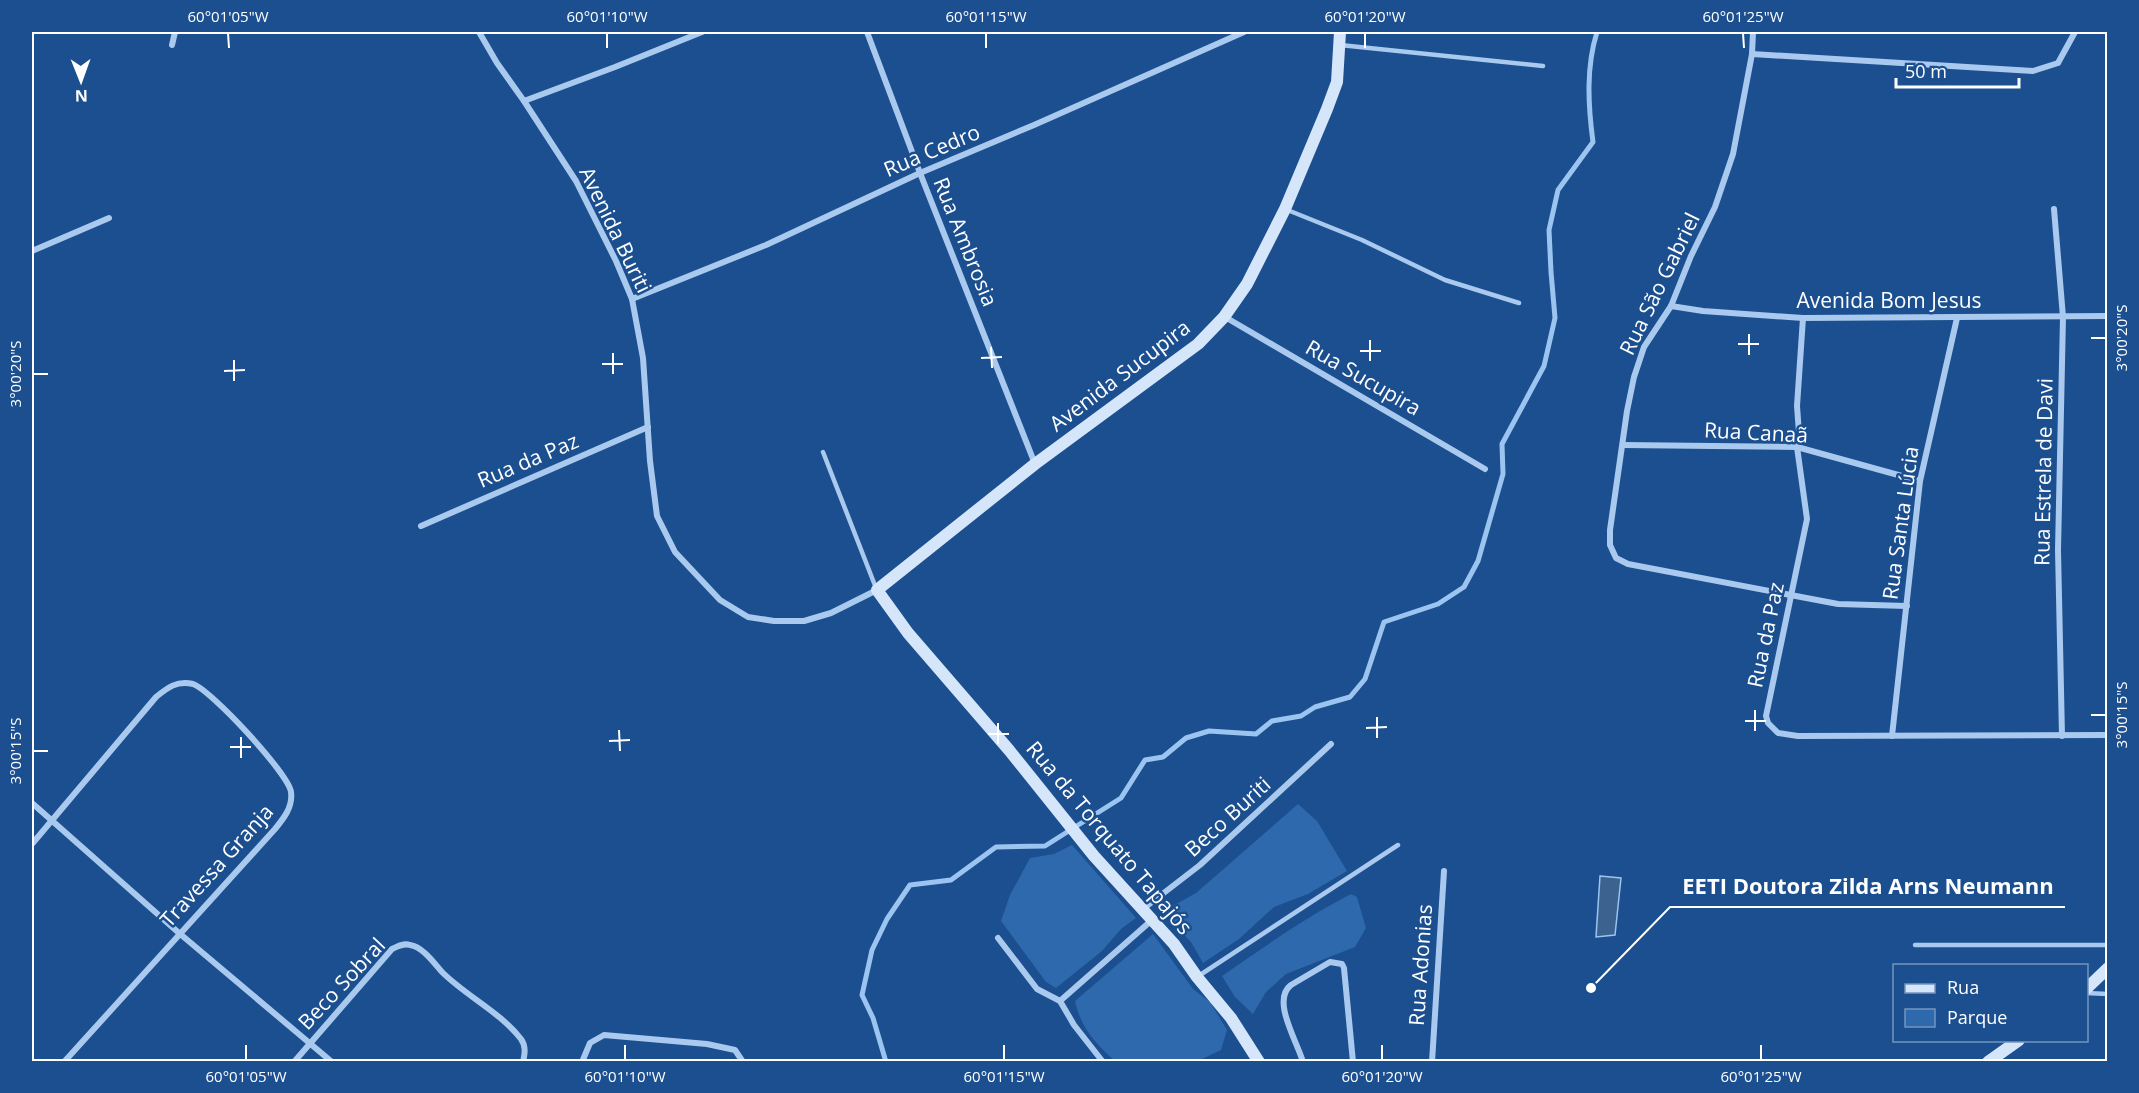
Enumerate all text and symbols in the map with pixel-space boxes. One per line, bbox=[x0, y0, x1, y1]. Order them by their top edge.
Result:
text: 60°01'05"W bbox=[188, 6, 269, 26]
text: 60°01'10"W bbox=[567, 6, 648, 26]
text: 60°01'15"W bbox=[946, 6, 1027, 26]
text: 60°01'20"W bbox=[1325, 6, 1406, 26]
text: 60°01'25"W bbox=[1703, 6, 1784, 26]
north arrow bbox=[51, 51, 111, 111]
scale bar bbox=[1896, 51, 2019, 89]
text: 50 m bbox=[1905, 59, 1947, 83]
text: N bbox=[75, 85, 88, 107]
street label: Rua Cedro bbox=[879, 117, 984, 183]
street label: Avenida Buriti bbox=[573, 162, 658, 297]
street label: Rua Ambrosia bbox=[927, 173, 1005, 310]
street label: Rua São Gabriel bbox=[1613, 208, 1706, 359]
street label: Avenida Bom Jesus bbox=[1796, 286, 1982, 314]
text: 3°00'20"S bbox=[2111, 305, 2131, 371]
street label: Avenida Sucupira bbox=[1043, 313, 1195, 437]
street label: Rua Sucupira bbox=[1301, 333, 1426, 421]
text: 3°00'20"S bbox=[5, 341, 25, 407]
street label: Rua Estrela de Davi bbox=[2027, 378, 2059, 566]
street label: Rua Canaã bbox=[1703, 415, 1809, 449]
street label: Rua da Paz bbox=[473, 426, 583, 494]
street label: Rua Santa Lúcia bbox=[1875, 444, 1925, 601]
street label: Rua da Paz bbox=[1740, 579, 1790, 690]
text: 3°00'15"S bbox=[2111, 682, 2131, 748]
text: 3°00'15"S bbox=[5, 718, 25, 784]
street label: Rua da Torquato Tapajós bbox=[1020, 735, 1199, 940]
street label: Beco Buriti bbox=[1178, 770, 1276, 862]
street label: Travessa Granja bbox=[153, 798, 279, 933]
callout: EETI Doutora Zilda Arns Neumann bbox=[1670, 867, 2065, 907]
text: EETI Doutora Zilda Arns Neumann bbox=[1682, 870, 2054, 900]
street label: Rua Adonias bbox=[1402, 903, 1438, 1027]
street label: Beco Sobral bbox=[291, 931, 391, 1035]
legend bbox=[1893, 964, 2088, 1042]
text: Rua bbox=[1947, 975, 1979, 999]
text: Parque bbox=[1947, 1005, 2007, 1029]
text: 60°01'05"W bbox=[206, 1066, 287, 1086]
text: 60°01'10"W bbox=[585, 1066, 666, 1086]
text: 60°01'15"W bbox=[964, 1066, 1045, 1086]
text: 60°01'20"W bbox=[1342, 1066, 1423, 1086]
text: 60°01'25"W bbox=[1721, 1066, 1802, 1086]

